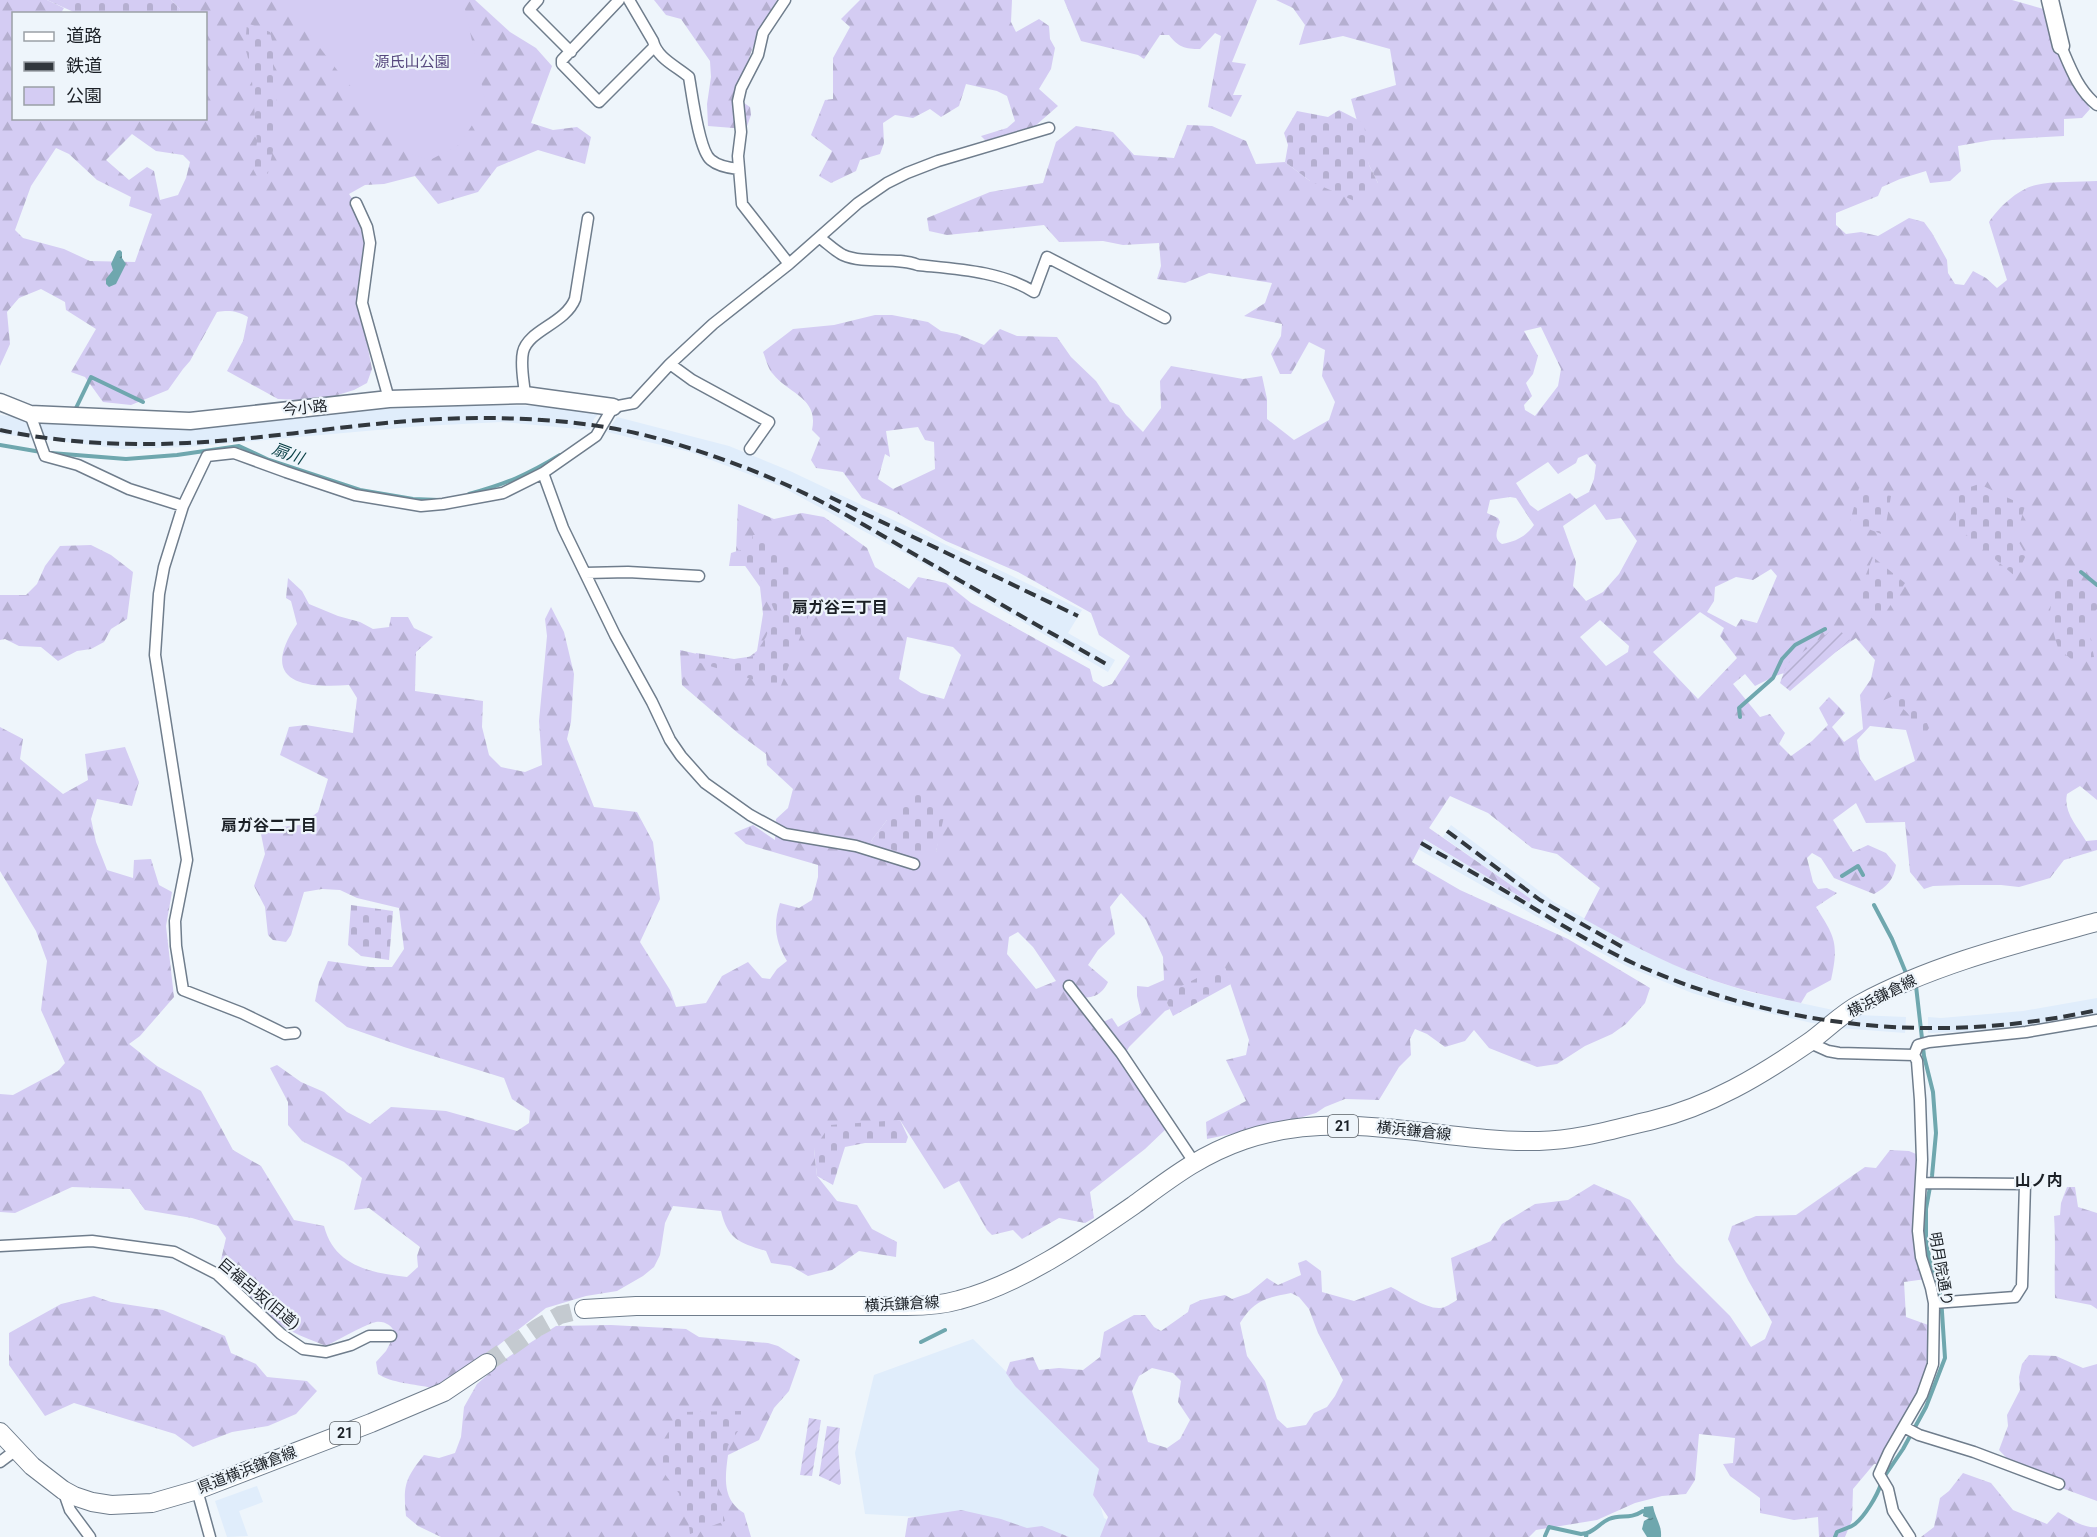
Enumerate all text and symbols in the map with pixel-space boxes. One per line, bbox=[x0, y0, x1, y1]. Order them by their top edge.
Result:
legend bbox=[12, 12, 207, 120]
text: 道路 bbox=[66, 25, 102, 46]
park label: 源氏山公園 bbox=[374, 53, 450, 71]
text: 鉄道 bbox=[66, 55, 102, 76]
text: 公園 bbox=[66, 85, 102, 106]
street label: 今小路 bbox=[282, 397, 328, 419]
water label: 扇川 bbox=[270, 439, 308, 469]
district label: 扇ガ谷三丁目 bbox=[792, 598, 888, 617]
district label: 扇ガ谷二丁目 bbox=[221, 816, 317, 835]
street label: 横浜鎌倉線 bbox=[1844, 971, 1920, 1021]
road number: 21 bbox=[1328, 1115, 1358, 1137]
street label: 横浜鎌倉線 bbox=[1376, 1118, 1452, 1144]
district label: 山ノ内 bbox=[2015, 1171, 2063, 1190]
street label: 明月院通り bbox=[1926, 1230, 1956, 1308]
street label: 巨福呂坂(旧道) bbox=[215, 1255, 303, 1333]
street label: 横浜鎌倉線 bbox=[864, 1293, 940, 1315]
road number: 21 bbox=[330, 1422, 360, 1444]
street label: 県道横浜鎌倉線 bbox=[195, 1443, 299, 1497]

